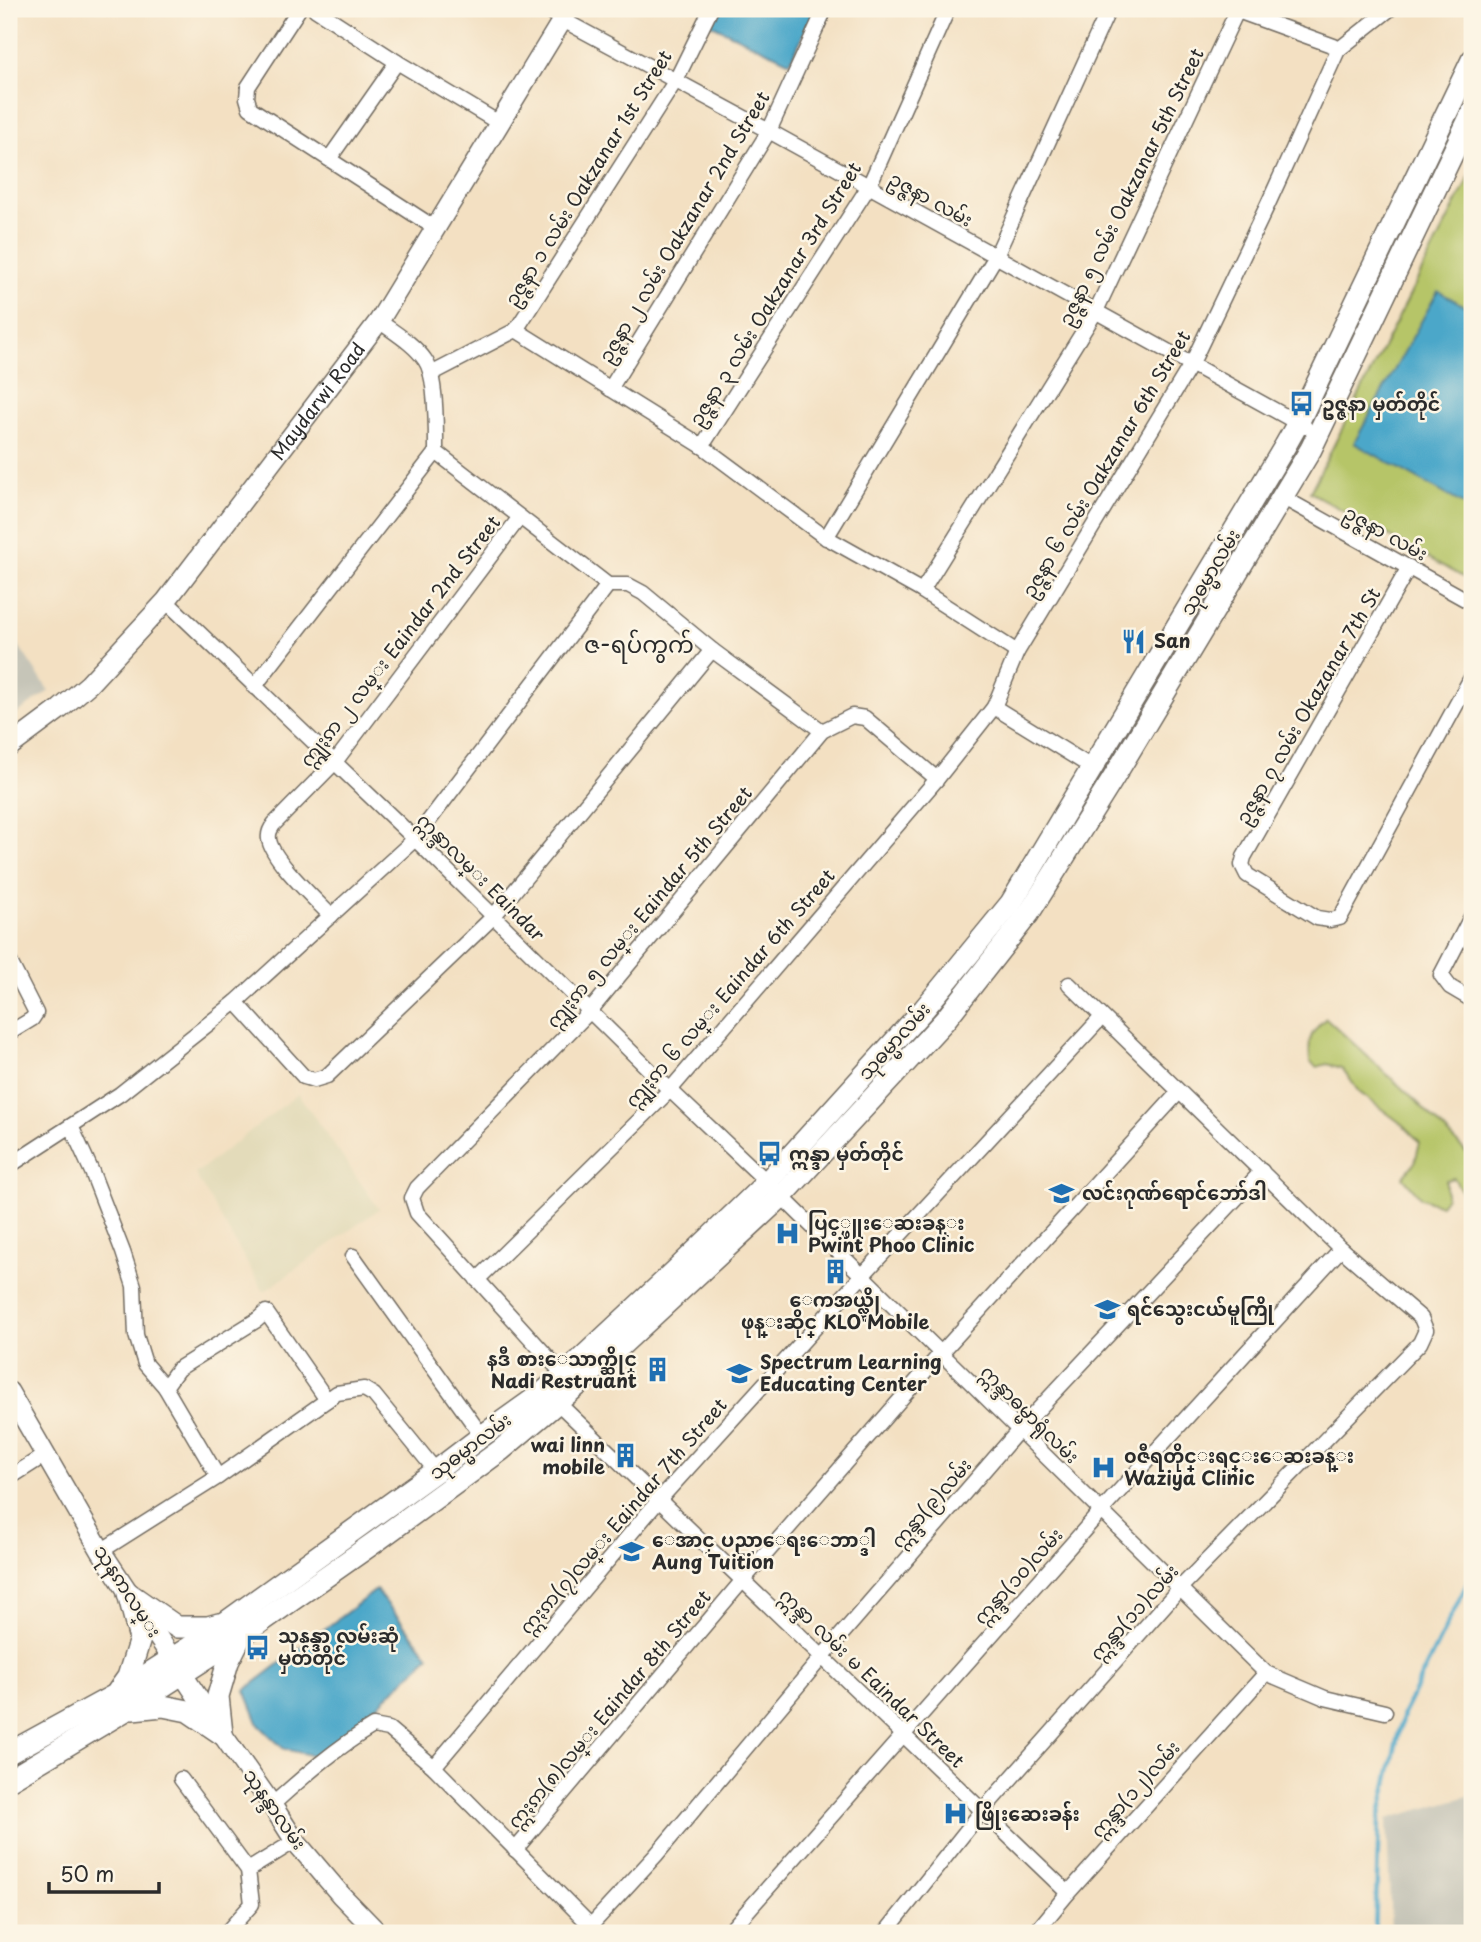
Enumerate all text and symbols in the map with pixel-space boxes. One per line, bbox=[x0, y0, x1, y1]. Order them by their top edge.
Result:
street label: ဥဇ္ဇနာ ၅ လမ်း Oakzanar 5th Street bbox=[1050, 43, 1213, 332]
street label: ဥဇ္ဇနာ ၁ လမ်း Oakzanar 1st Street bbox=[496, 44, 681, 313]
street label: ဥဇ္ဇနာ ၂ လမ်း Oakzanar 2nd Street bbox=[591, 85, 779, 369]
street label: ဥဇ္ဇနာ ၃ လမ်း Oakzanar 3rd Street bbox=[681, 156, 870, 433]
street label: ဥဇ္ဇနာ လမ်း bbox=[883, 164, 979, 236]
street label: ဥဇ္ဇနာ ၆ လမ်း Oakzanar 6th Street bbox=[1014, 324, 1199, 604]
street label: Maydarwi Road bbox=[263, 336, 371, 465]
place label: ဥဇ္ဇနာ မှတ်တိုင် bbox=[1322, 389, 1440, 420]
bus stop icon: ဥဇ္ဇနာ မှတ်တိုင် bbox=[1288, 390, 1316, 418]
street label: ဥဇ္ဇနာ လမ်း bbox=[1338, 498, 1434, 570]
street label: ဣျႏၵာ ၂ လမ္း Eaindar 2nd Street bbox=[292, 509, 509, 774]
street label: သုဓမ္မာလမ်း bbox=[1172, 523, 1249, 622]
street label: ဥဇ္ဇနာ ၇ လမ်း Okazanar 7th St bbox=[1228, 582, 1390, 831]
district label: ဇ-ရပ်ကွက် bbox=[584, 626, 694, 664]
place label: San bbox=[1154, 626, 1190, 654]
restaurant icon: San bbox=[1120, 627, 1148, 655]
street label: ဣျႏၵာ ၅ လမ္း Eaindar 5th Street bbox=[539, 779, 760, 1035]
street label: ဣန္ဒာလမ္း Eaindar bbox=[409, 806, 552, 949]
street label: ဣျႏၵာ ၆ လမ္း Eaindar 6th Street bbox=[618, 862, 843, 1115]
street label: သုဓမ္မာလမ်း bbox=[851, 995, 939, 1088]
place label: ဣန္ဒာ မှတ်တိုင် bbox=[789, 1139, 904, 1171]
bus stop icon: ဣန္ဒာ မှတ်တိုင် bbox=[755, 1140, 783, 1168]
place label: လင်းဂုဏ်ရောင်ဘော်ဒါ bbox=[1082, 1178, 1267, 1209]
school or university icon: လင်းဂုဏ်ရောင်ဘော်ဒါ bbox=[1048, 1179, 1076, 1207]
place label: ပြင့္ဖူးေဆးခန္း Pwint Phoo Clinic bbox=[808, 1208, 975, 1258]
hospital icon: ပြင့္ဖူးေဆးခန္း Pwint Phoo Clinic bbox=[774, 1220, 802, 1248]
building icon: ေကအယ္လ္အို ဖုန္းဆိုင္ KLO Mobile bbox=[821, 1258, 849, 1286]
place label: ေကအယ္လ္အို ဖုန္းဆိုင္ KLO Mobile bbox=[741, 1285, 929, 1338]
place label: ရင်သွေးငယ်မူကြို bbox=[1127, 1294, 1275, 1325]
school or university icon: ရင်သွေးငယ်မူကြို bbox=[1093, 1295, 1121, 1323]
place label: နဒီ စားေသာက္ဆိုင္ Nadi Restruant bbox=[487, 1344, 637, 1394]
place label: Spectrum Learning Educating Center bbox=[760, 1347, 942, 1397]
building icon: နဒီ စားေသာက္ဆိုင္ Nadi Restruant bbox=[643, 1356, 671, 1384]
street label: ဣန္ဒာဓမ္မာရုံလမ်း bbox=[972, 1358, 1086, 1472]
school or university icon: Spectrum Learning Educating Center bbox=[726, 1359, 754, 1387]
street label: ဣႏၵာ(၇)လမ္း Eaindar 7th Street bbox=[512, 1391, 735, 1641]
street label: သုဓမ္မာလမ်း bbox=[422, 1405, 519, 1489]
place label: wai linn mobile bbox=[530, 1430, 605, 1480]
place label: ၀ဇီရတိုင္းရင္းေဆးခန္း Waziya Clinic bbox=[1124, 1441, 1354, 1491]
building icon: wai linn mobile bbox=[611, 1442, 639, 1470]
street label: ဣန္ဒာ(၉)လမ်း bbox=[883, 1451, 980, 1556]
hospital icon: ၀ဇီရတိုင္းရင္းေဆးခန္း Waziya Clinic bbox=[1090, 1453, 1118, 1481]
street label: ဣန္ဒာ(၁၀)လမ်း bbox=[966, 1521, 1071, 1632]
place label: ေအာင္ ပညာေရးေဘာ္ဒါ Aung Tuition bbox=[651, 1525, 876, 1575]
school or university icon: ေအာင္ ပညာေရးေဘာ္ဒါ Aung Tuition bbox=[618, 1537, 646, 1565]
street label: သုနၵာလမ္း bbox=[85, 1539, 169, 1645]
street label: ဣန္ဒာ(၁၁)လမ်း bbox=[1082, 1557, 1187, 1668]
street label: ဣန္ဒာ လမ်း မ Eaindar Street bbox=[771, 1581, 972, 1776]
street label: ဣႏၵာ(၈)လမ္း Eaindar 8th Street bbox=[500, 1583, 719, 1836]
place label: သုနန္ဒာ လမ်းဆုံ မှတ်တိုင် bbox=[278, 1621, 399, 1674]
bus stop icon: သုနန္ဒာ လမ်းဆုံ မှတ်တိုင် bbox=[244, 1633, 272, 1661]
street label: ဣန္ဒာ(၁၂)လမ်း bbox=[1083, 1734, 1188, 1845]
street label: သုနန္ဒာလမ်း bbox=[234, 1762, 314, 1857]
place label: ဖြိုးဆေးခန်း bbox=[975, 1799, 1080, 1830]
hospital icon: ဖြိုးဆေးခန်း bbox=[941, 1800, 969, 1828]
scale bar bbox=[49, 1851, 159, 1895]
text: 50 m bbox=[60, 1857, 114, 1889]

